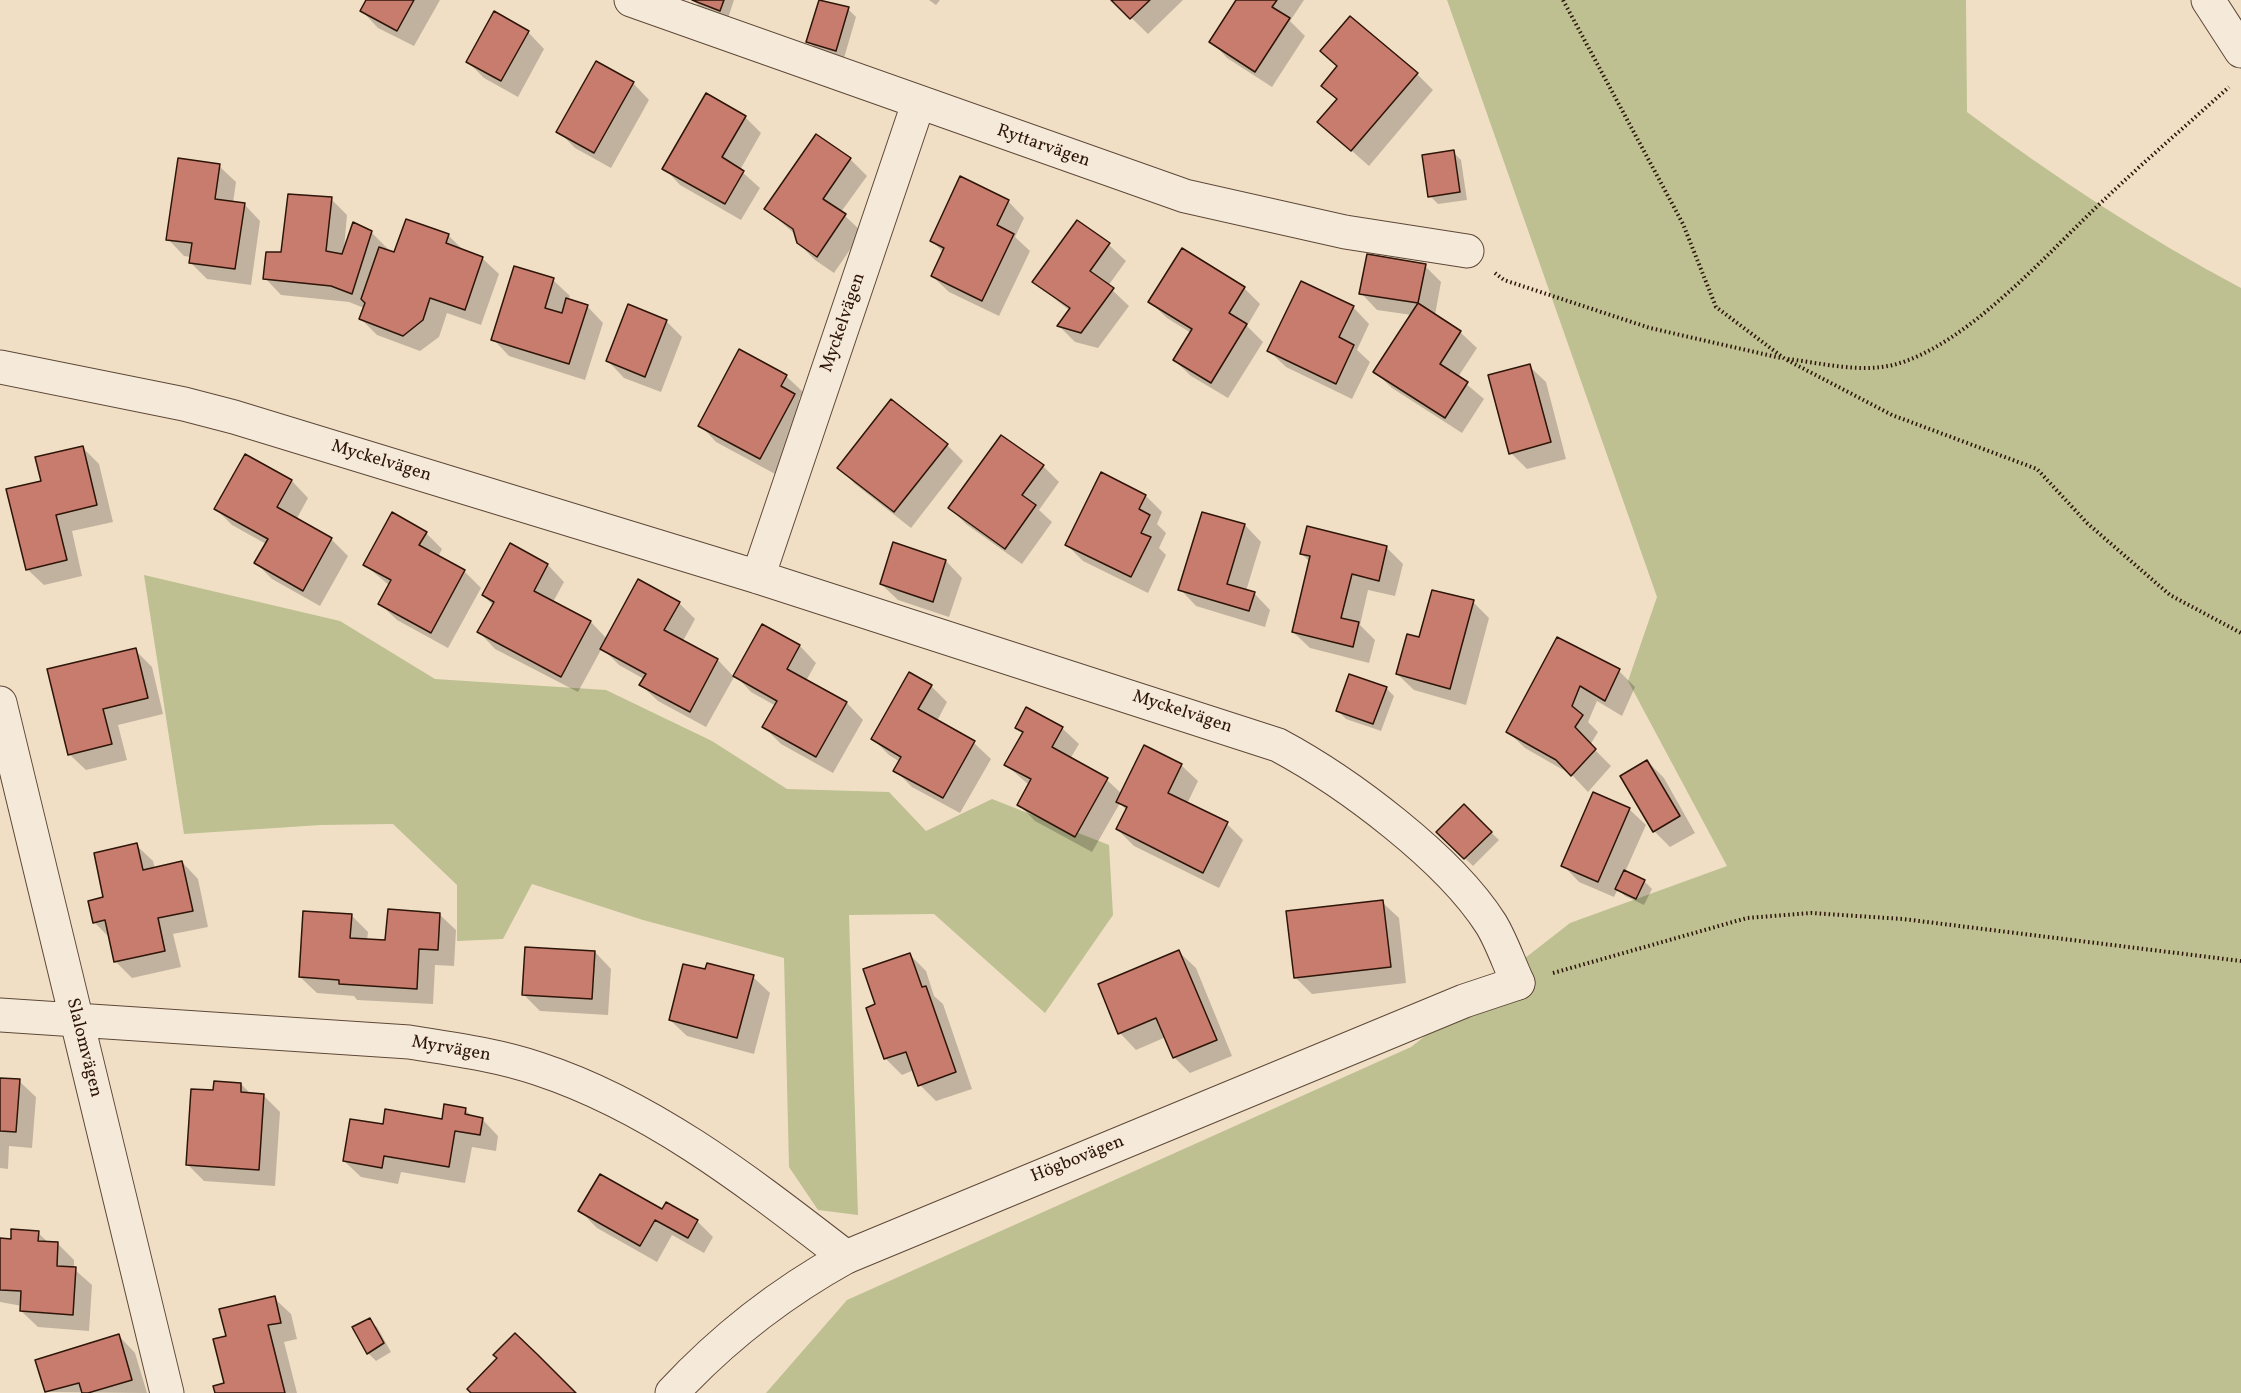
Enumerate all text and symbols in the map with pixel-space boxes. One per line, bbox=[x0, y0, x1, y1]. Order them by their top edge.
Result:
street label: Ryttarvägen bbox=[994, 121, 1092, 173]
street label: Myckelvägen bbox=[817, 271, 871, 375]
street label: Myckelvägen bbox=[328, 437, 434, 487]
street label: Myckelvägen bbox=[1129, 687, 1235, 739]
street label: Slalomvägen bbox=[60, 996, 106, 1100]
street label: Myrvägen bbox=[410, 1032, 492, 1068]
street label: Högbovägen bbox=[1028, 1132, 1128, 1188]

